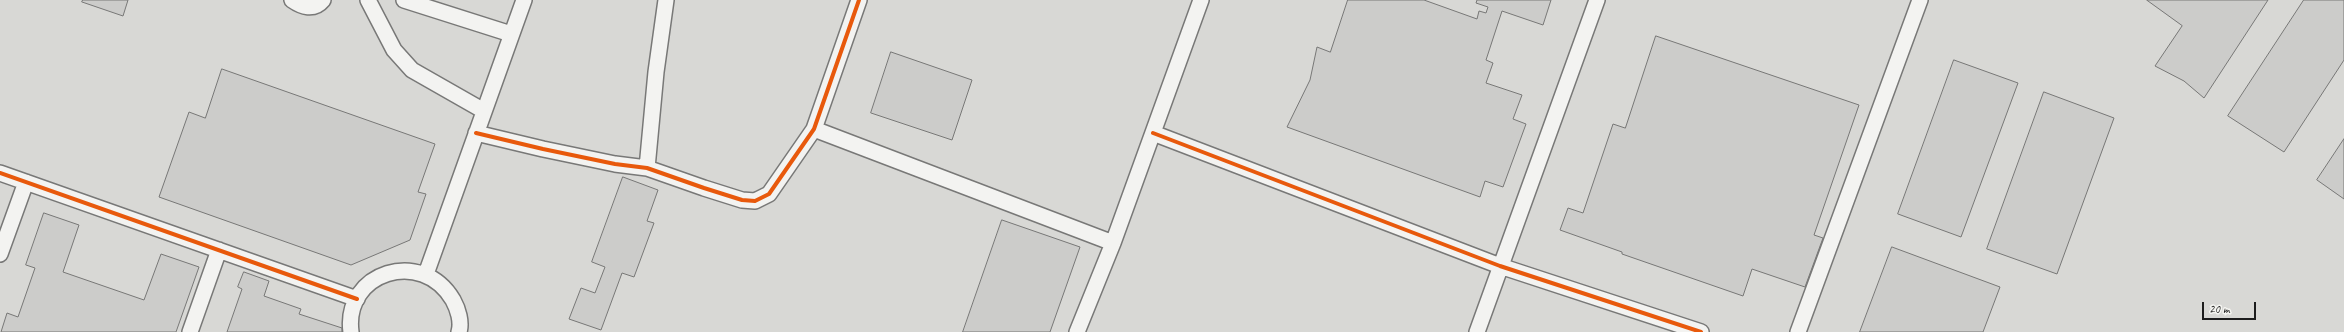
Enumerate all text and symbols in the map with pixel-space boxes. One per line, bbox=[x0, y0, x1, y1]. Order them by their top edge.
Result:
scale bar bbox=[2204, 294, 2258, 320]
text: 20 m bbox=[2209, 301, 2229, 317]

